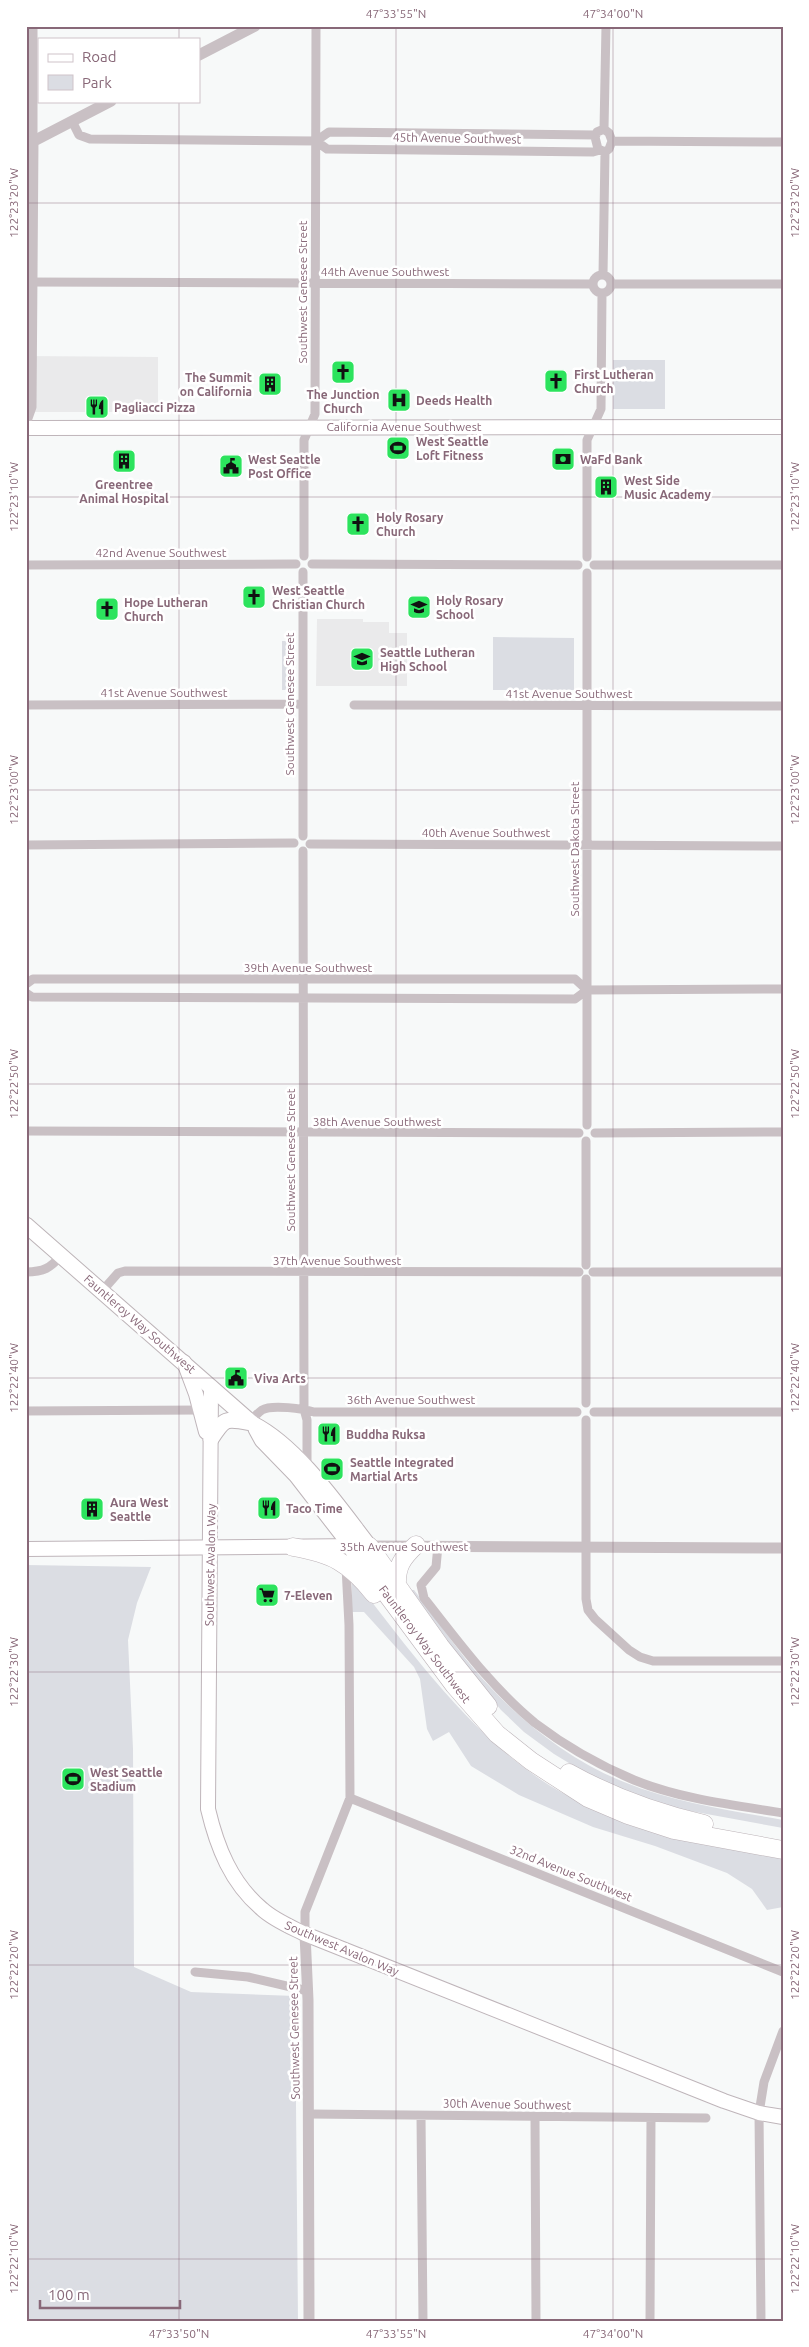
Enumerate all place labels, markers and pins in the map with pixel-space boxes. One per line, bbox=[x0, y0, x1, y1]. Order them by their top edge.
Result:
church icon: The Junction Church bbox=[330, 359, 356, 385]
church icon: First Lutheran Church bbox=[543, 368, 569, 394]
place label: First Lutheran Church bbox=[574, 368, 654, 395]
place label: The Summit on California bbox=[180, 371, 252, 398]
building icon: The Summit on California bbox=[257, 371, 283, 397]
hospital icon: Deeds Health bbox=[386, 387, 412, 413]
place label: The Junction Church bbox=[307, 388, 379, 415]
restaurant icon: Pagliacci Pizza bbox=[84, 394, 110, 420]
place label: Deeds Health bbox=[416, 394, 492, 407]
place label: Pagliacci Pizza bbox=[114, 401, 195, 414]
sports icon: West Seattle Loft Fitness bbox=[385, 435, 411, 461]
place label: West Seattle Loft Fitness bbox=[416, 435, 489, 462]
bank icon: WaFd Bank bbox=[550, 446, 576, 472]
building icon: Greentree Animal Hospital bbox=[111, 448, 137, 474]
public building icon: West Seattle Post Office bbox=[218, 453, 244, 479]
place label: West Seattle Post Office bbox=[248, 453, 321, 480]
place label: WaFd Bank bbox=[580, 453, 643, 466]
building icon: West Side Music Academy bbox=[593, 474, 619, 500]
place label: West Side Music Academy bbox=[624, 474, 711, 501]
place label: Greentree Animal Hospital bbox=[79, 478, 169, 505]
church icon: Holy Rosary Church bbox=[345, 511, 371, 537]
place label: Holy Rosary Church bbox=[376, 511, 444, 538]
church icon: West Seattle Christian Church bbox=[241, 584, 267, 610]
place label: West Seattle Christian Church bbox=[272, 584, 365, 611]
school or university icon: Holy Rosary School bbox=[406, 594, 432, 620]
place label: Holy Rosary School bbox=[436, 594, 504, 621]
church icon: Hope Lutheran Church bbox=[94, 596, 120, 622]
place label: Hope Lutheran Church bbox=[124, 596, 208, 623]
school or university icon: Seattle Lutheran High School bbox=[349, 646, 375, 672]
place label: Seattle Lutheran High School bbox=[380, 646, 475, 673]
public building icon: Viva Arts bbox=[223, 1365, 249, 1391]
place label: Viva Arts bbox=[254, 1372, 306, 1385]
restaurant icon: Buddha Ruksa bbox=[316, 1421, 342, 1447]
place label: Buddha Ruksa bbox=[346, 1428, 425, 1441]
sports icon: Seattle Integrated Martial Arts bbox=[319, 1456, 345, 1482]
place label: Seattle Integrated Martial Arts bbox=[350, 1456, 454, 1483]
restaurant icon: Taco Time bbox=[256, 1495, 282, 1521]
building icon: Aura West Seattle bbox=[79, 1496, 105, 1522]
place label: Aura West Seattle bbox=[110, 1496, 168, 1523]
place label: Taco Time bbox=[286, 1502, 343, 1515]
supermarket icon: 7-Eleven bbox=[254, 1582, 280, 1608]
place label: 7-Eleven bbox=[284, 1589, 333, 1602]
sports icon: West Seattle Stadium bbox=[60, 1766, 86, 1792]
place label: West Seattle Stadium bbox=[90, 1766, 163, 1793]

